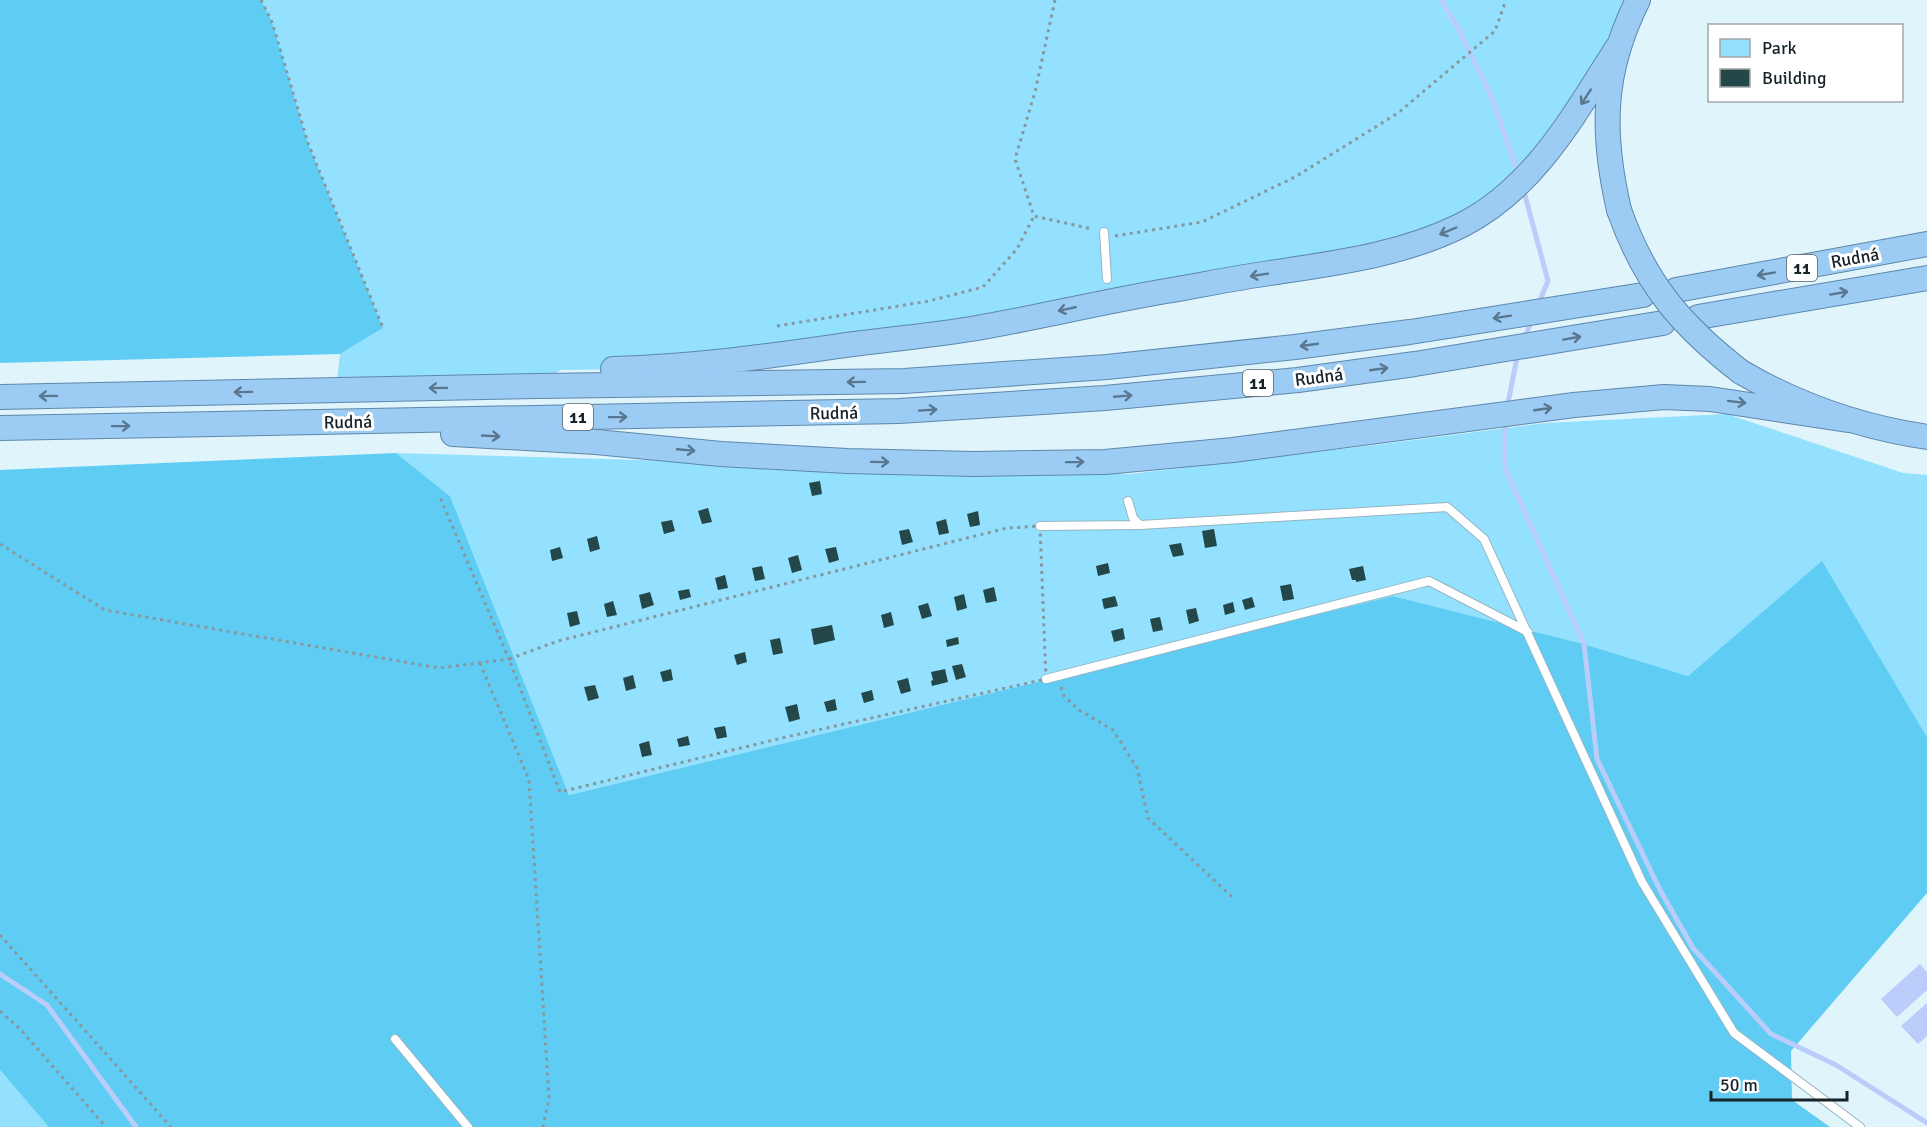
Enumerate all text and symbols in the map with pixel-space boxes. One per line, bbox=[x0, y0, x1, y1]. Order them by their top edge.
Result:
legend bbox=[1708, 24, 1903, 102]
text: Park bbox=[1762, 37, 1797, 59]
text: Building bbox=[1762, 67, 1826, 89]
one-way arrow bbox=[1579, 88, 1591, 105]
one-way arrow bbox=[1439, 226, 1458, 237]
street label: Rudná bbox=[1829, 243, 1881, 273]
road number: 11 bbox=[1787, 255, 1817, 281]
one-way arrow bbox=[1250, 269, 1269, 280]
one-way arrow bbox=[1757, 269, 1777, 280]
one-way arrow bbox=[1828, 288, 1848, 299]
one-way arrow bbox=[1058, 304, 1077, 315]
one-way arrow bbox=[1493, 311, 1513, 322]
one-way arrow bbox=[1562, 333, 1581, 344]
one-way arrow bbox=[1300, 340, 1320, 351]
street label: Rudná bbox=[1293, 363, 1345, 391]
one-way arrow bbox=[1369, 363, 1389, 374]
road number: 11 bbox=[1243, 370, 1273, 396]
one-way arrow bbox=[847, 376, 867, 388]
one-way arrow bbox=[428, 382, 448, 394]
one-way arrow bbox=[233, 386, 253, 398]
one-way arrow bbox=[38, 390, 58, 402]
one-way arrow bbox=[1112, 390, 1132, 401]
one-way arrow bbox=[1727, 397, 1747, 408]
street label: Rudná bbox=[809, 402, 859, 424]
road number: 11 bbox=[563, 404, 593, 430]
one-way arrow bbox=[918, 404, 938, 415]
one-way arrow bbox=[1533, 404, 1552, 415]
street label: Rudná bbox=[323, 411, 373, 433]
one-way arrow bbox=[607, 411, 627, 422]
one-way arrow bbox=[111, 420, 131, 431]
one-way arrow bbox=[481, 431, 501, 442]
one-way arrow bbox=[675, 445, 695, 456]
one-way arrow bbox=[870, 456, 890, 468]
one-way arrow bbox=[1065, 457, 1085, 468]
scale bar bbox=[1711, 1064, 1848, 1102]
text: 50 m bbox=[1720, 1074, 1758, 1096]

